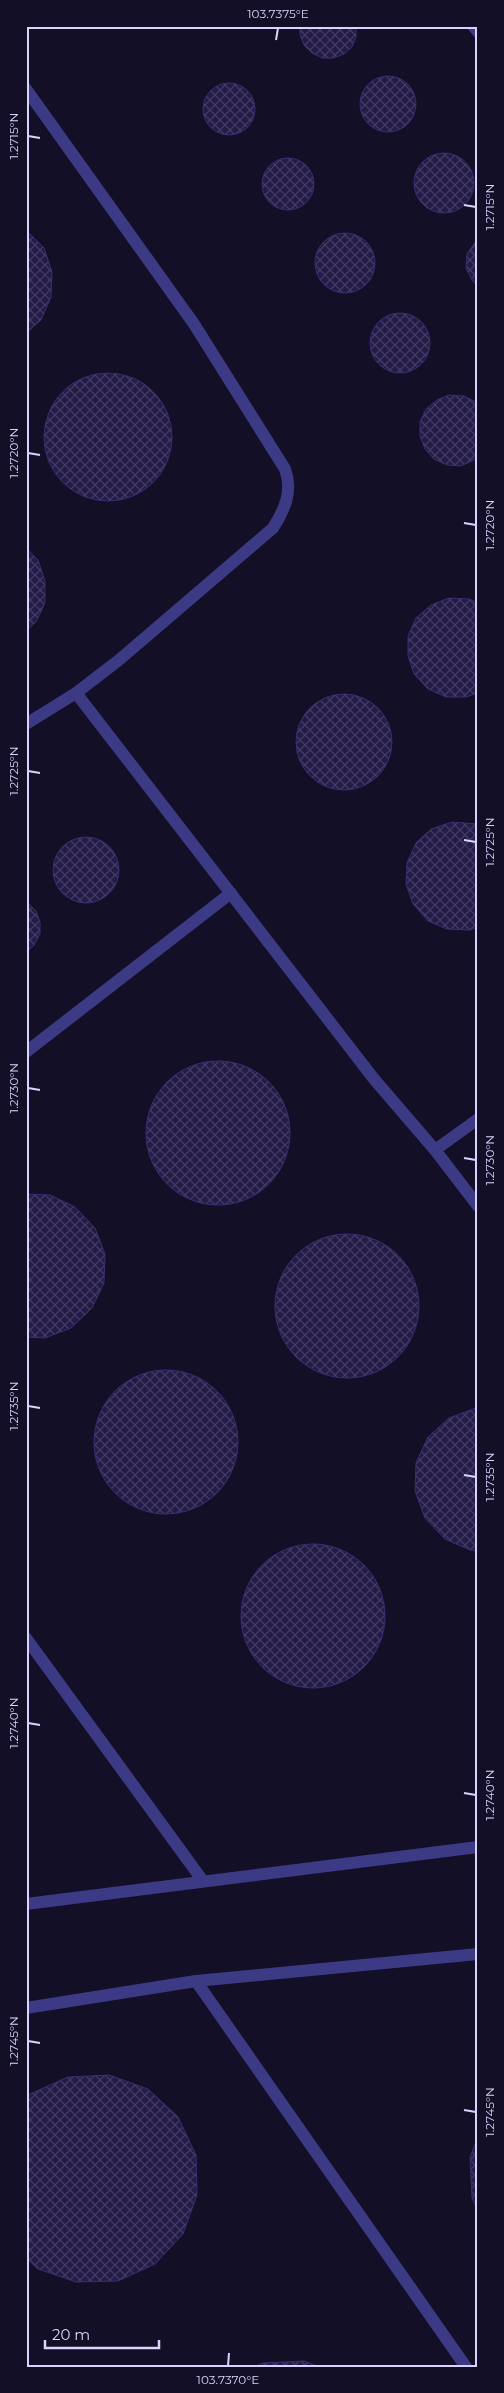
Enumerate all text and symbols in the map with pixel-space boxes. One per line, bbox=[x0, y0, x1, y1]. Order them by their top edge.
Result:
text: 103.7375°E bbox=[247, 6, 309, 21]
text: 1.2715°N bbox=[6, 113, 21, 159]
text: 1.2715°N bbox=[482, 184, 497, 230]
text: 1.2720°N bbox=[6, 428, 21, 478]
text: 1.2720°N bbox=[482, 500, 497, 550]
text: 1.2725°N bbox=[6, 746, 21, 796]
text: 1.2725°N bbox=[482, 817, 497, 867]
text: 1.2730°N bbox=[6, 1063, 21, 1113]
text: 1.2730°N bbox=[482, 1135, 497, 1185]
text: 1.2735°N bbox=[6, 1382, 21, 1430]
text: 1.2735°N bbox=[482, 1453, 497, 1501]
text: 1.2740°N bbox=[6, 1698, 21, 1748]
text: 1.2740°N bbox=[482, 1770, 497, 1820]
text: 1.2745°N bbox=[6, 2016, 21, 2066]
text: 1.2745°N bbox=[482, 2087, 497, 2137]
scale bar bbox=[45, 2318, 159, 2350]
text: 20 m bbox=[52, 2325, 90, 2344]
text: 103.7370°E bbox=[197, 2372, 259, 2387]

